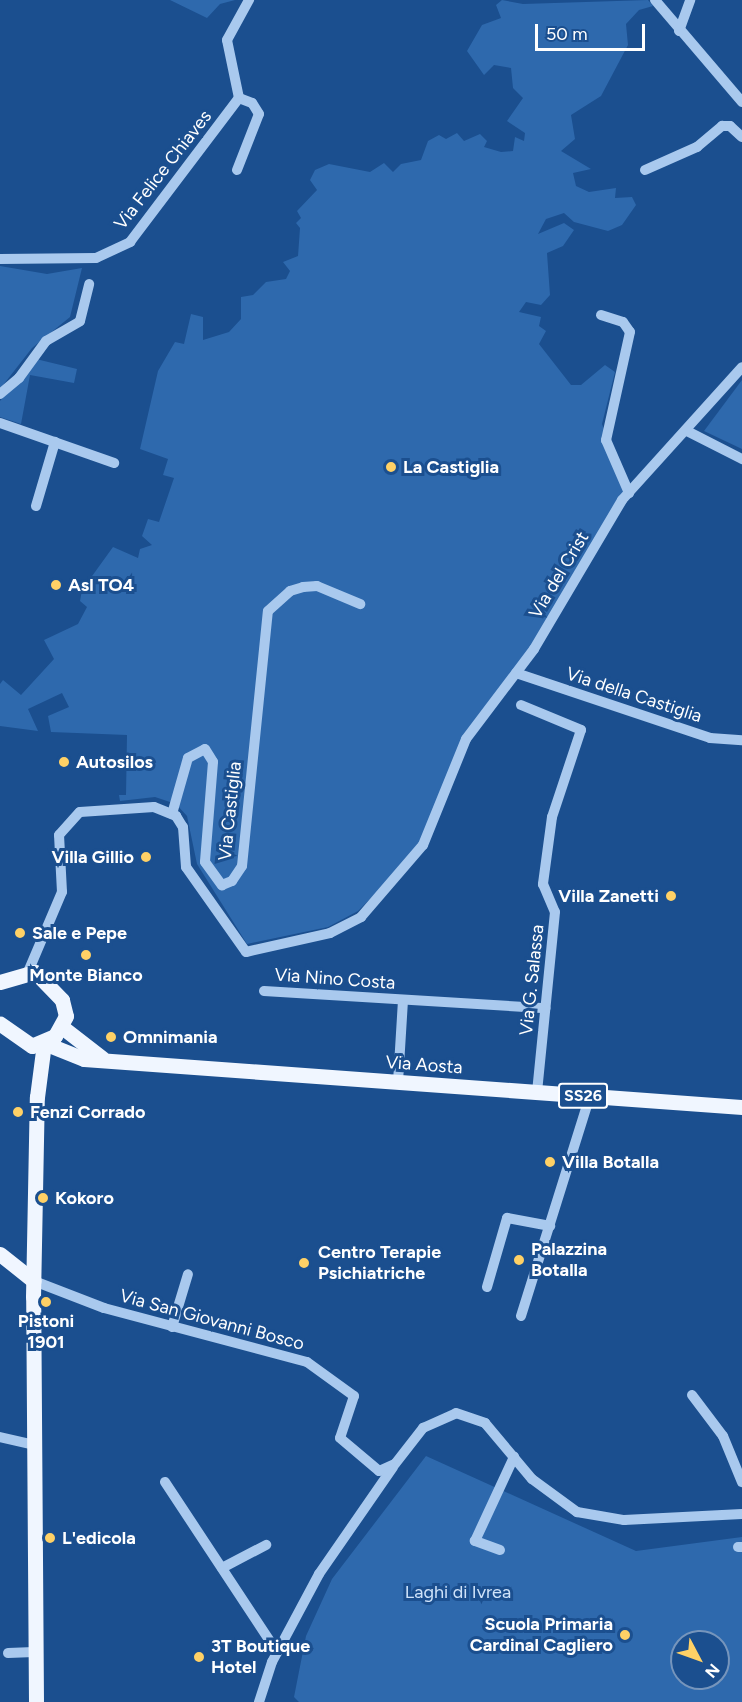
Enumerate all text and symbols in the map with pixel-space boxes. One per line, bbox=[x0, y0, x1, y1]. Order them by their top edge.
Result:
scale bar bbox=[538, 12, 648, 50]
text: 50 m bbox=[546, 23, 588, 45]
street label: Via Felice Chiaves bbox=[110, 106, 216, 234]
place label: La Castiglia bbox=[403, 456, 499, 478]
marker: La Castiglia bbox=[384, 460, 398, 474]
street label: Via del Crist bbox=[525, 528, 593, 622]
place label: Asl TO4 bbox=[68, 574, 134, 596]
marker: Asl TO4 bbox=[49, 578, 63, 592]
street label: Via della Castiglia bbox=[563, 663, 705, 727]
place label: Autosilos bbox=[76, 751, 153, 773]
marker: Autosilos bbox=[57, 755, 71, 769]
street label: Via Castiglia bbox=[214, 760, 246, 862]
place label: Villa Gillio bbox=[51, 846, 134, 868]
marker: Villa Gillio bbox=[139, 850, 153, 864]
place label: Villa Zanetti bbox=[558, 885, 659, 907]
marker: Villa Zanetti bbox=[664, 889, 678, 903]
place label: Sale e Pepe bbox=[32, 922, 127, 944]
street label: Via G. Salassa bbox=[515, 923, 549, 1037]
marker: Sale e Pepe bbox=[13, 926, 27, 940]
marker: Monte Bianco bbox=[79, 948, 93, 962]
place label: Monte Bianco bbox=[29, 964, 143, 986]
street label: Via Nino Costa bbox=[274, 964, 396, 994]
place label: Omnimania bbox=[123, 1026, 218, 1048]
marker: Omnimania bbox=[104, 1030, 118, 1044]
street label: Via Aosta bbox=[385, 1052, 463, 1078]
road number: SS26 bbox=[558, 1083, 608, 1109]
place label: Fenzi Corrado bbox=[30, 1101, 146, 1123]
marker: Fenzi Corrado bbox=[11, 1105, 25, 1119]
place label: Villa Botalla bbox=[562, 1151, 659, 1173]
marker: Villa Botalla bbox=[543, 1155, 557, 1169]
place label: Kokoro bbox=[55, 1187, 114, 1209]
marker: Kokoro bbox=[36, 1191, 50, 1205]
place label: Palazzina Botalla bbox=[531, 1239, 607, 1282]
place label: Centro Terapie Psichiatriche bbox=[318, 1242, 441, 1284]
marker: Palazzina Botalla bbox=[512, 1253, 526, 1267]
marker: Centro Terapie Psichiatriche bbox=[295, 1254, 313, 1272]
street label: Via San Giovanni Bosco bbox=[117, 1285, 307, 1355]
marker: Pistoni 1901 bbox=[39, 1295, 53, 1309]
place label: Pistoni 1901 bbox=[18, 1311, 74, 1354]
place label: L'edicola bbox=[62, 1527, 136, 1549]
marker: L'edicola bbox=[43, 1531, 57, 1545]
park label: Laghi di Ivrea bbox=[405, 1581, 511, 1603]
place label: Scuola Primaria Cardinal Cagliero bbox=[470, 1614, 613, 1656]
marker: Scuola Primaria Cardinal Cagliero bbox=[618, 1628, 632, 1642]
north arrow bbox=[670, 1630, 730, 1690]
place label: 3T Boutique Hotel bbox=[211, 1636, 310, 1678]
marker: 3T Boutique Hotel bbox=[192, 1650, 206, 1664]
text: N bbox=[701, 1660, 724, 1682]

